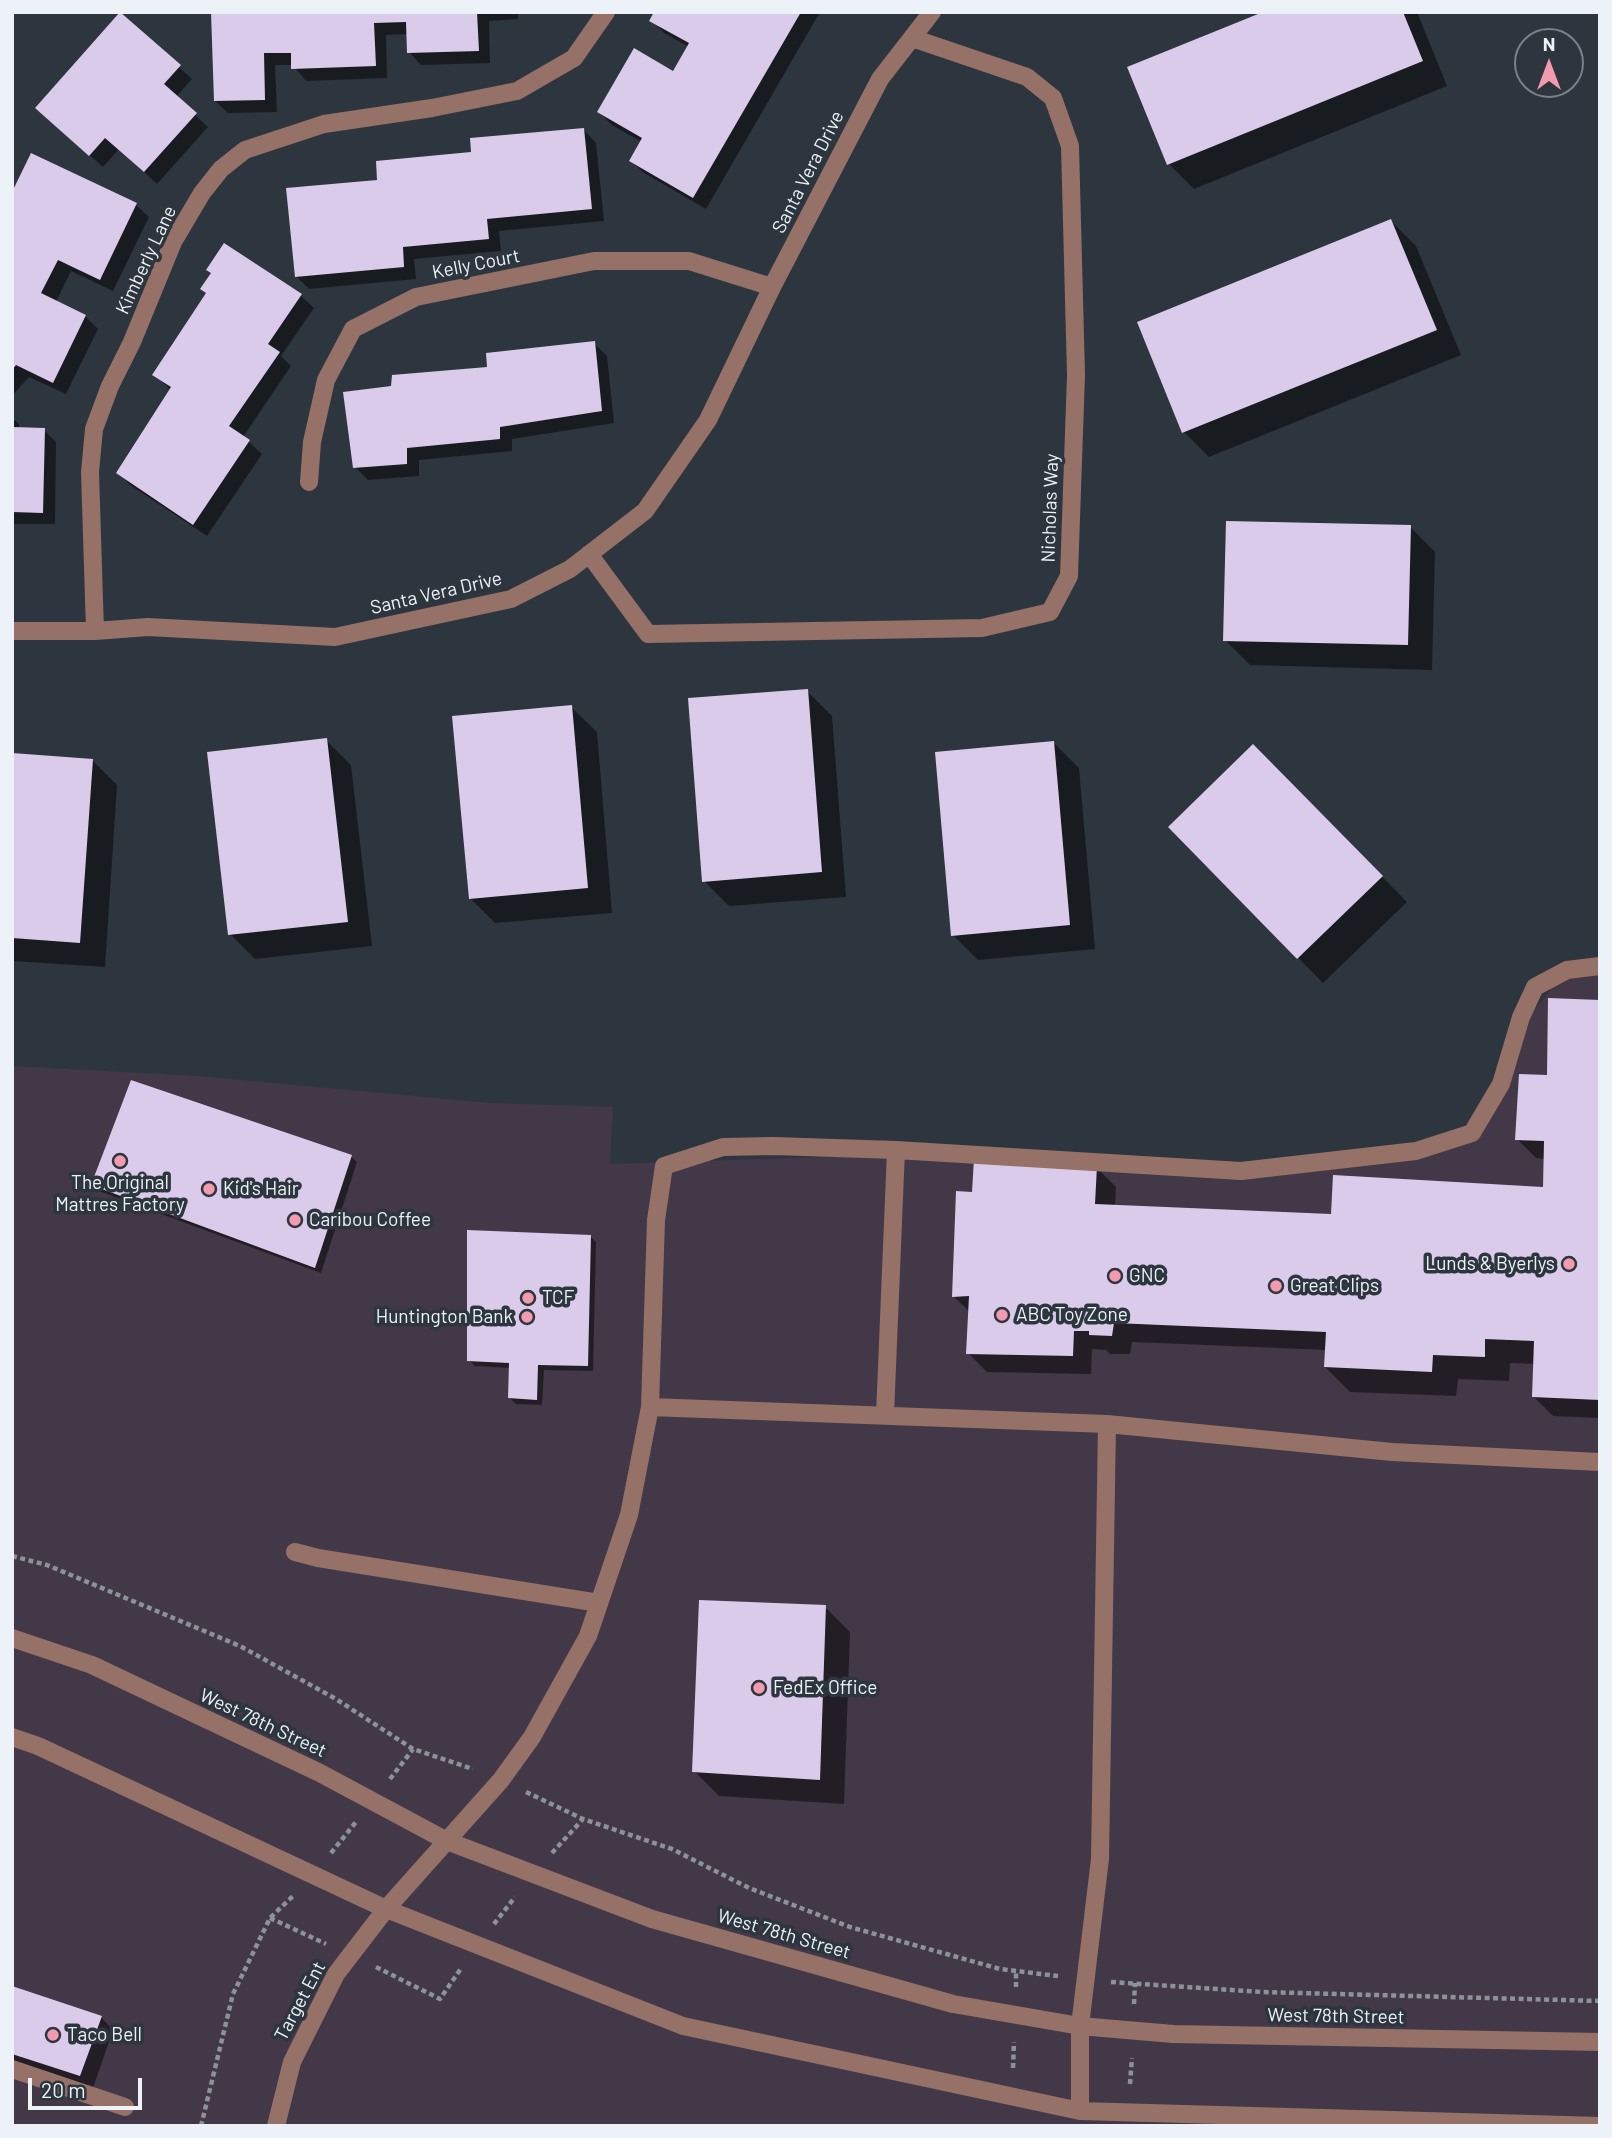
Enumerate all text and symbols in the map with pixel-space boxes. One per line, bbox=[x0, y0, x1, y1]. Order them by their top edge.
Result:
north arrow bbox=[1514, 28, 1584, 98]
text: N bbox=[1543, 32, 1555, 55]
street label: Santa Vera Drive bbox=[767, 107, 849, 237]
street label: Kimberly Lane bbox=[111, 202, 181, 318]
street label: Kelly Court bbox=[430, 244, 522, 284]
street label: Nicholas Way bbox=[1037, 453, 1063, 563]
street label: Santa Vera Drive bbox=[368, 567, 504, 619]
marker: The Original Mattres Factory bbox=[112, 1153, 128, 1169]
place label: The Original Mattres Factory bbox=[55, 1172, 185, 1216]
place label: Kid's Hair bbox=[223, 1178, 299, 1200]
marker: Kid's Hair bbox=[201, 1181, 217, 1197]
place label: Caribou Coffee bbox=[309, 1209, 431, 1231]
marker: Caribou Coffee bbox=[287, 1212, 303, 1228]
place label: Lunds & Byerlys bbox=[1425, 1253, 1555, 1275]
marker: Lunds & Byerlys bbox=[1561, 1256, 1577, 1272]
place label: GNC bbox=[1129, 1265, 1165, 1287]
marker: GNC bbox=[1107, 1268, 1123, 1284]
place label: Great Clips bbox=[1290, 1275, 1379, 1297]
marker: Great Clips bbox=[1268, 1278, 1284, 1294]
place label: TCF bbox=[542, 1287, 574, 1309]
marker: TCF bbox=[520, 1290, 536, 1306]
place label: ABC Toy Zone bbox=[1016, 1304, 1128, 1326]
place label: Huntington Bank bbox=[376, 1306, 513, 1328]
marker: ABC Toy Zone bbox=[994, 1307, 1010, 1323]
marker: Huntington Bank bbox=[519, 1309, 535, 1325]
place label: FedEx Office bbox=[773, 1677, 877, 1699]
marker: FedEx Office bbox=[751, 1680, 767, 1696]
street label: West 78th Street bbox=[196, 1684, 330, 1762]
street label: West 78th Street bbox=[715, 1904, 853, 1964]
street label: Target Ent bbox=[270, 1957, 330, 2045]
street label: West 78th Street bbox=[1267, 2003, 1405, 2029]
place label: Taco Bell bbox=[67, 2024, 142, 2046]
marker: Taco Bell bbox=[45, 2027, 61, 2043]
scale bar bbox=[32, 2064, 145, 2108]
text: 20 m bbox=[41, 2077, 86, 2102]

